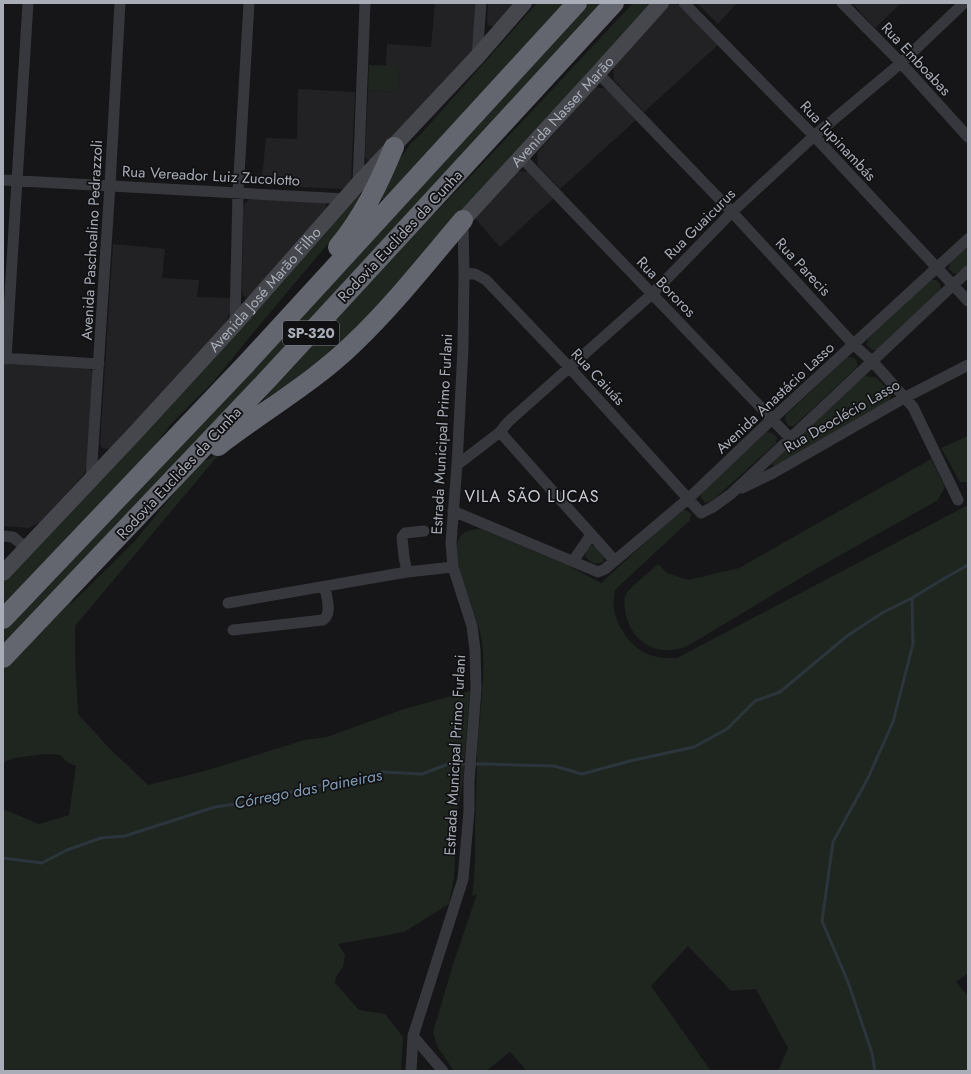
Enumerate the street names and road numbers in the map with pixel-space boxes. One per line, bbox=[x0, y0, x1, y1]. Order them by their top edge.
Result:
street label: Rua Emboabas bbox=[876, 17, 956, 101]
street label: Avenida Nasser Marão bbox=[506, 51, 619, 172]
street label: Rua Tupinambás bbox=[795, 96, 881, 186]
street label: Avenida Paschoalino Pedrazzoli bbox=[76, 139, 108, 341]
street label: Rua Vereador Luiz Zucolotto bbox=[121, 160, 301, 192]
street label: Rodovia Euclides da Cunha bbox=[333, 165, 467, 307]
street label: Rua Guaicurus bbox=[659, 183, 741, 265]
street label: Avenida José Marão Filho bbox=[203, 222, 327, 357]
street label: Rua Parecis bbox=[770, 233, 836, 301]
street label: Rua Bororos bbox=[631, 252, 701, 322]
road number: SP-320 bbox=[283, 321, 339, 345]
street label: Estrada Municipal Primo Furlani bbox=[426, 333, 458, 535]
street label: Avenida Anastácio Lasso bbox=[711, 337, 839, 459]
street label: Rua Caiuás bbox=[566, 344, 630, 410]
street label: Rua Deoclécio Lasso bbox=[780, 374, 904, 458]
street label: Rodovia Euclides da Cunha bbox=[112, 402, 246, 544]
street label: Estrada Municipal Primo Furlani bbox=[439, 654, 471, 856]

